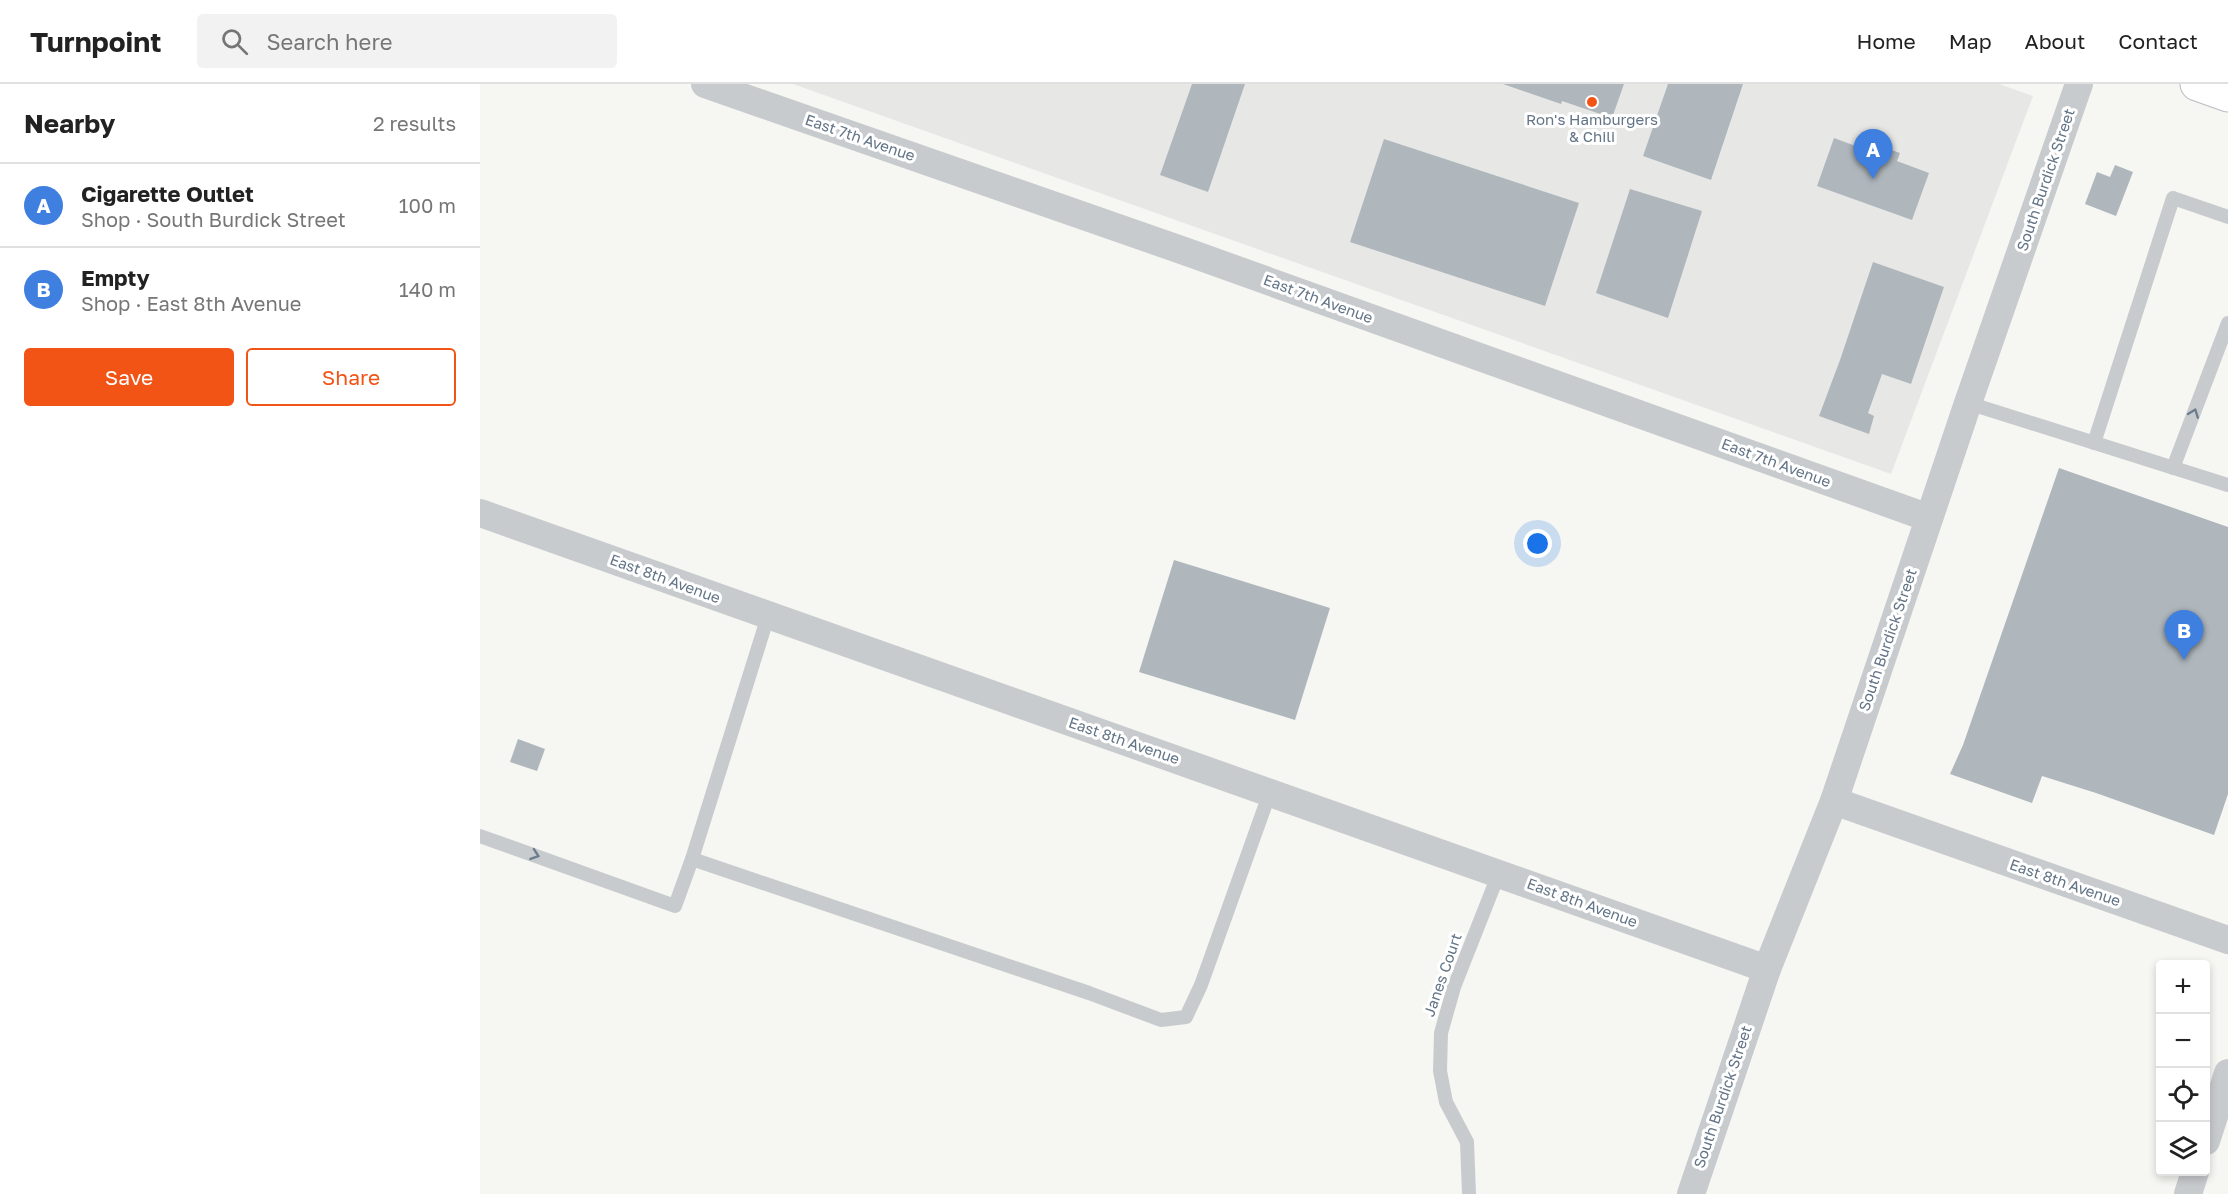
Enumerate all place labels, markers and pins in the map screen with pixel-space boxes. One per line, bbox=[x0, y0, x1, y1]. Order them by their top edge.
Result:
marker: Ron's Hamburgers & Chili bbox=[1585, 95, 1599, 109]
place label: Ron's Hamburgers & Chili bbox=[1526, 110, 1658, 145]
pin: A bbox=[1854, 130, 1892, 179]
pin: B bbox=[2164, 610, 2204, 660]

